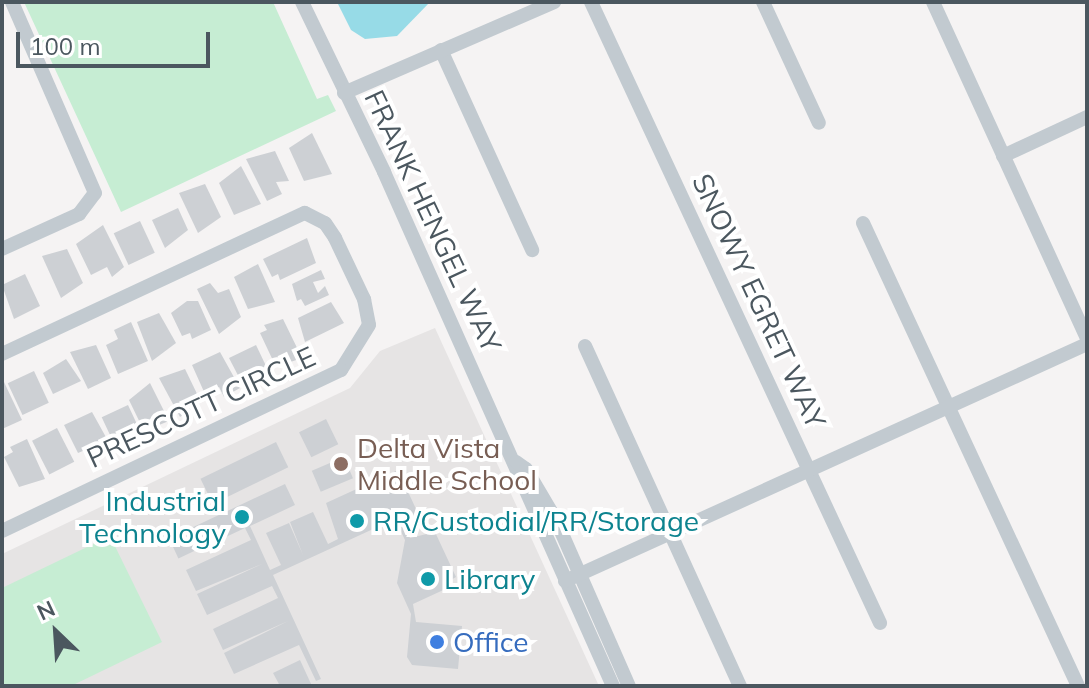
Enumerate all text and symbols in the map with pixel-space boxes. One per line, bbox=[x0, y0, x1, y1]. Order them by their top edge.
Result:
scale bar bbox=[20, 16, 214, 66]
text: 100 m bbox=[30, 31, 101, 61]
street label: FRANK HENGEL WAY bbox=[358, 85, 508, 357]
street label: SNOWY EGRET WAY bbox=[685, 168, 833, 434]
street label: PRESCOTT CIRCLE bbox=[81, 339, 321, 475]
place label: Delta Vista Middle School bbox=[357, 431, 537, 497]
marker: Delta Vista Middle School bbox=[332, 455, 350, 473]
place label: Industrial Technology bbox=[79, 484, 226, 550]
place label: RR/Custodial/RR/Storage bbox=[373, 504, 699, 538]
marker: Industrial Technology bbox=[233, 508, 251, 526]
marker: RR/Custodial/RR/Storage bbox=[348, 512, 366, 530]
place label: Library bbox=[444, 562, 535, 596]
marker: Library bbox=[419, 570, 437, 588]
north arrow bbox=[16, 592, 96, 672]
text: N bbox=[32, 594, 59, 626]
place label: Office bbox=[453, 625, 529, 659]
marker: Office bbox=[428, 633, 446, 651]

